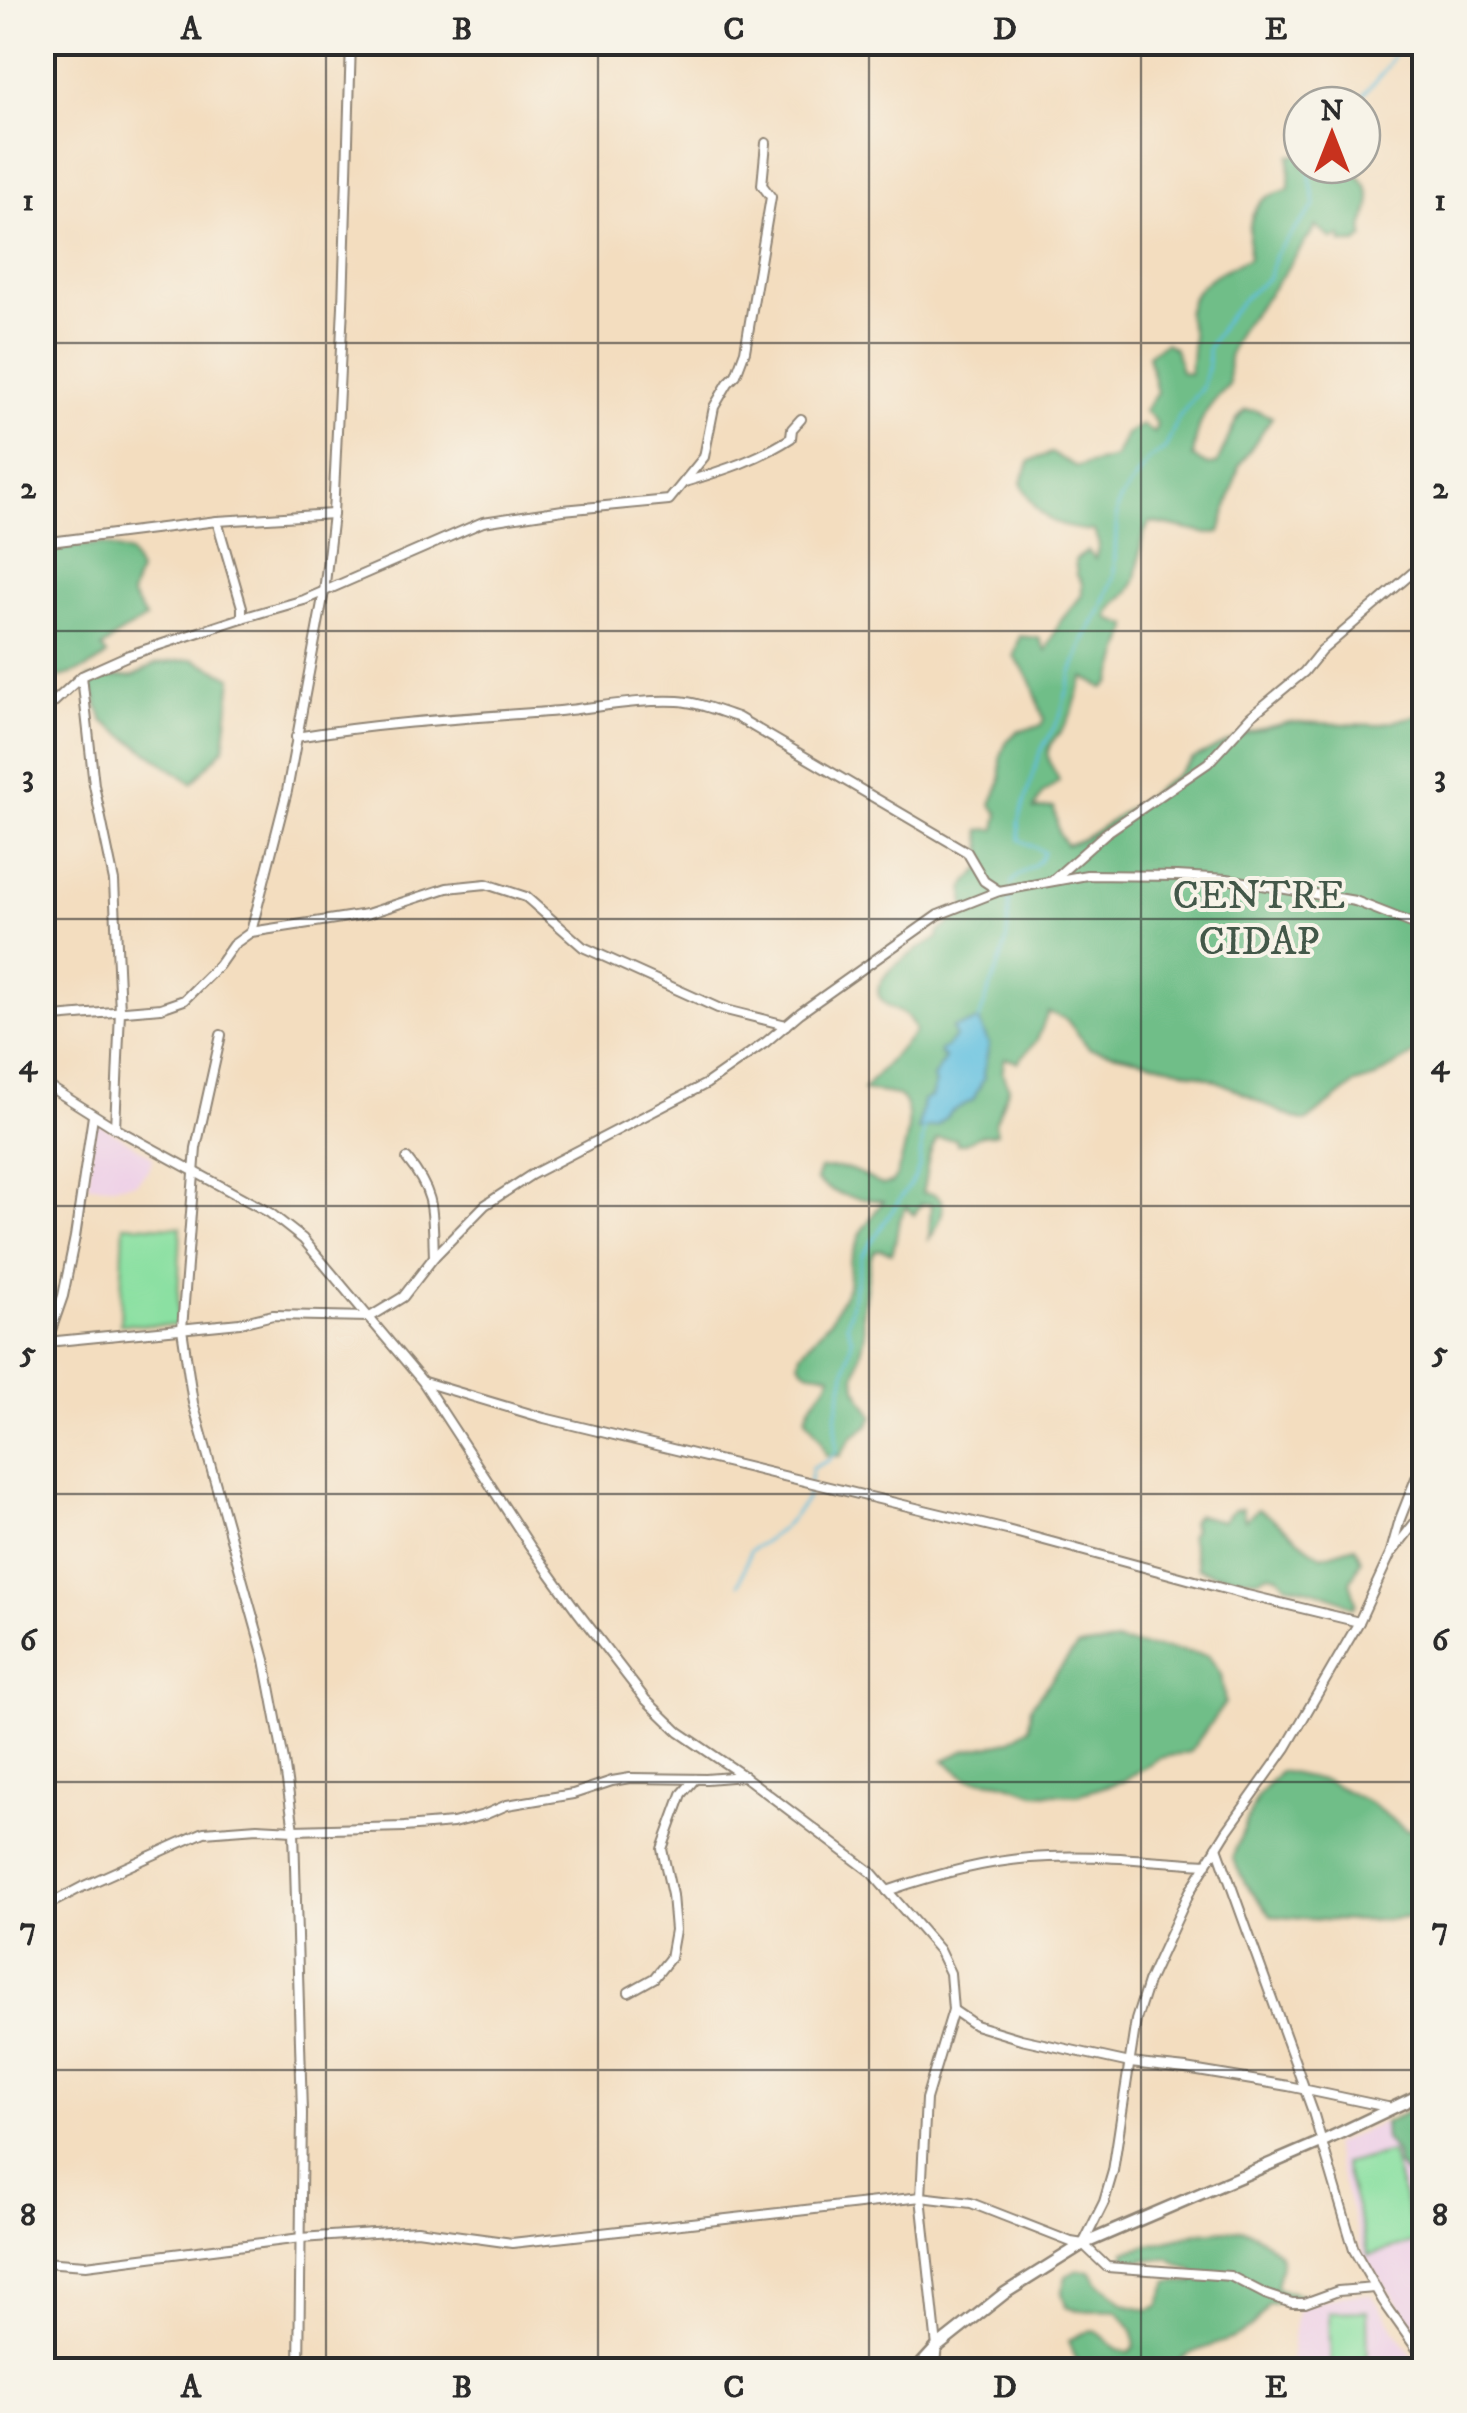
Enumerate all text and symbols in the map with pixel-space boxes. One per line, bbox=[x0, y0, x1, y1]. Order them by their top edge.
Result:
text: A bbox=[180, 10, 203, 50]
text: B bbox=[452, 10, 472, 50]
text: C bbox=[723, 10, 745, 50]
text: D bbox=[993, 10, 1017, 50]
text: E bbox=[1265, 10, 1288, 50]
north arrow bbox=[1282, 85, 1382, 185]
text: N bbox=[1321, 94, 1344, 129]
text: 1 bbox=[22, 181, 34, 221]
text: 1 bbox=[1434, 181, 1446, 221]
text: 2 bbox=[20, 469, 36, 509]
text: 2 bbox=[1432, 469, 1448, 509]
text: 3 bbox=[22, 757, 34, 797]
text: 3 bbox=[1434, 757, 1446, 797]
park label: CENTRE CIDAP bbox=[1173, 872, 1346, 968]
text: 4 bbox=[19, 1045, 39, 1085]
text: 4 bbox=[1431, 1045, 1451, 1085]
text: 5 bbox=[19, 1333, 36, 1373]
text: 5 bbox=[1431, 1333, 1448, 1373]
text: 6 bbox=[20, 1621, 39, 1661]
text: 6 bbox=[1432, 1621, 1451, 1661]
text: 7 bbox=[20, 1909, 36, 1949]
text: 7 bbox=[1432, 1909, 1448, 1949]
text: 8 bbox=[20, 2196, 36, 2236]
text: 8 bbox=[1432, 2196, 1448, 2236]
text: A bbox=[180, 2368, 203, 2408]
text: B bbox=[452, 2368, 472, 2408]
text: C bbox=[723, 2368, 745, 2408]
text: D bbox=[993, 2368, 1017, 2408]
text: E bbox=[1265, 2368, 1288, 2408]

